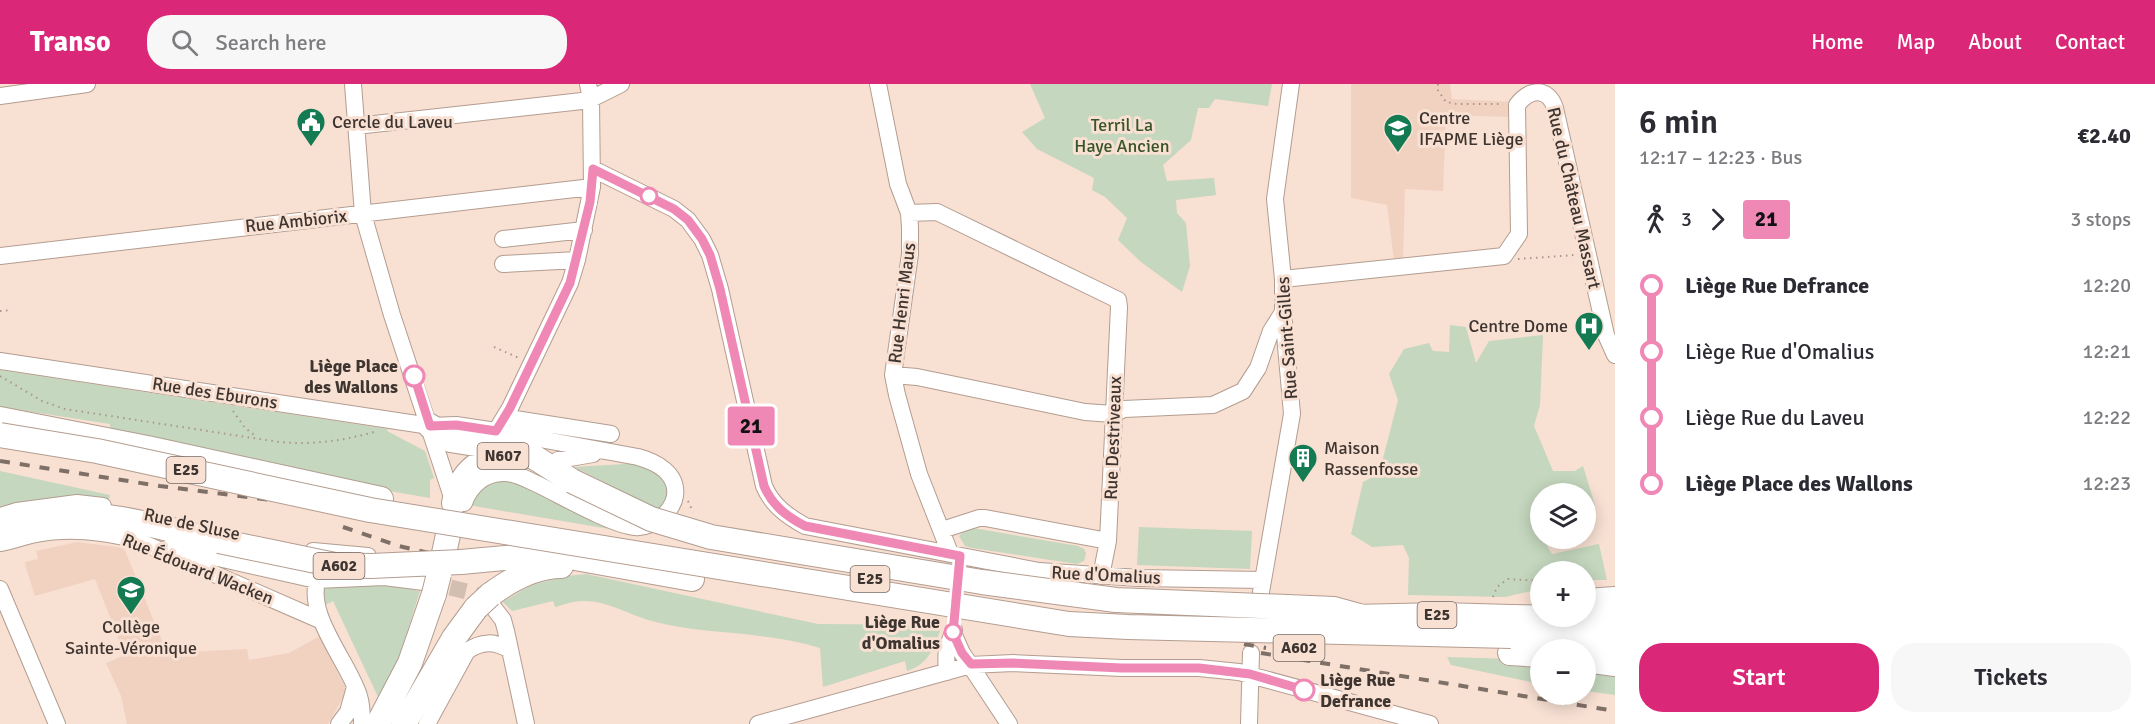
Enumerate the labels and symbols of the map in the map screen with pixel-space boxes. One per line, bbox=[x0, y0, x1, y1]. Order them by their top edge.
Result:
street label: Rue du Château Massart bbox=[1542, 105, 1606, 291]
public building icon: Cercle du Laveu bbox=[295, 106, 327, 148]
place label: Centre IFAPME Liège bbox=[1419, 107, 1524, 150]
place label: Cercle du Laveu bbox=[332, 111, 453, 133]
school or university icon: Centre IFAPME Liège bbox=[1382, 112, 1414, 154]
park label: Terril La Haye Ancien bbox=[1074, 114, 1170, 157]
unlabelled marker bbox=[640, 187, 658, 205]
street label: Rue Ambiorix bbox=[244, 205, 349, 237]
street label: Rue Henri Maus bbox=[884, 241, 920, 365]
street label: Rue Saint-Gilles bbox=[1272, 276, 1302, 400]
hospital icon: Centre Dome bbox=[1573, 310, 1605, 352]
place label: Centre Dome bbox=[1469, 315, 1568, 337]
place label: Liège Place des Wallons bbox=[304, 355, 398, 398]
marker: Liège Place des Wallons bbox=[403, 365, 425, 387]
street label: Rue des Eburons bbox=[151, 372, 279, 414]
street label: Rue Destriveaux bbox=[1100, 375, 1126, 500]
line badge: 21 bbox=[724, 406, 778, 446]
place label: Maison Rassenfosse bbox=[1324, 437, 1418, 480]
building icon: Maison Rassenfosse bbox=[1287, 442, 1319, 484]
road number: N607 bbox=[478, 443, 528, 469]
road number: E25 bbox=[166, 457, 206, 483]
street label: Rue de Sluse bbox=[142, 503, 242, 545]
street label: Rue Édouard Wacken bbox=[119, 529, 277, 609]
road number: A602 bbox=[314, 553, 364, 579]
street label: Rue d'Omalius bbox=[1051, 561, 1161, 589]
road number: E25 bbox=[850, 566, 890, 592]
school or university icon: Collège Sainte-Véronique bbox=[115, 574, 147, 616]
road number: E25 bbox=[1418, 602, 1456, 628]
place label: Liège Rue d'Omalius bbox=[862, 611, 940, 654]
place label: Collège Sainte-Véronique bbox=[65, 616, 197, 659]
marker: Liège Rue d'Omalius bbox=[944, 623, 962, 641]
road number: A602 bbox=[1274, 635, 1324, 661]
place label: Liège Rue Defrance bbox=[1320, 669, 1396, 712]
marker: Liège Rue Defrance bbox=[1293, 679, 1315, 701]

